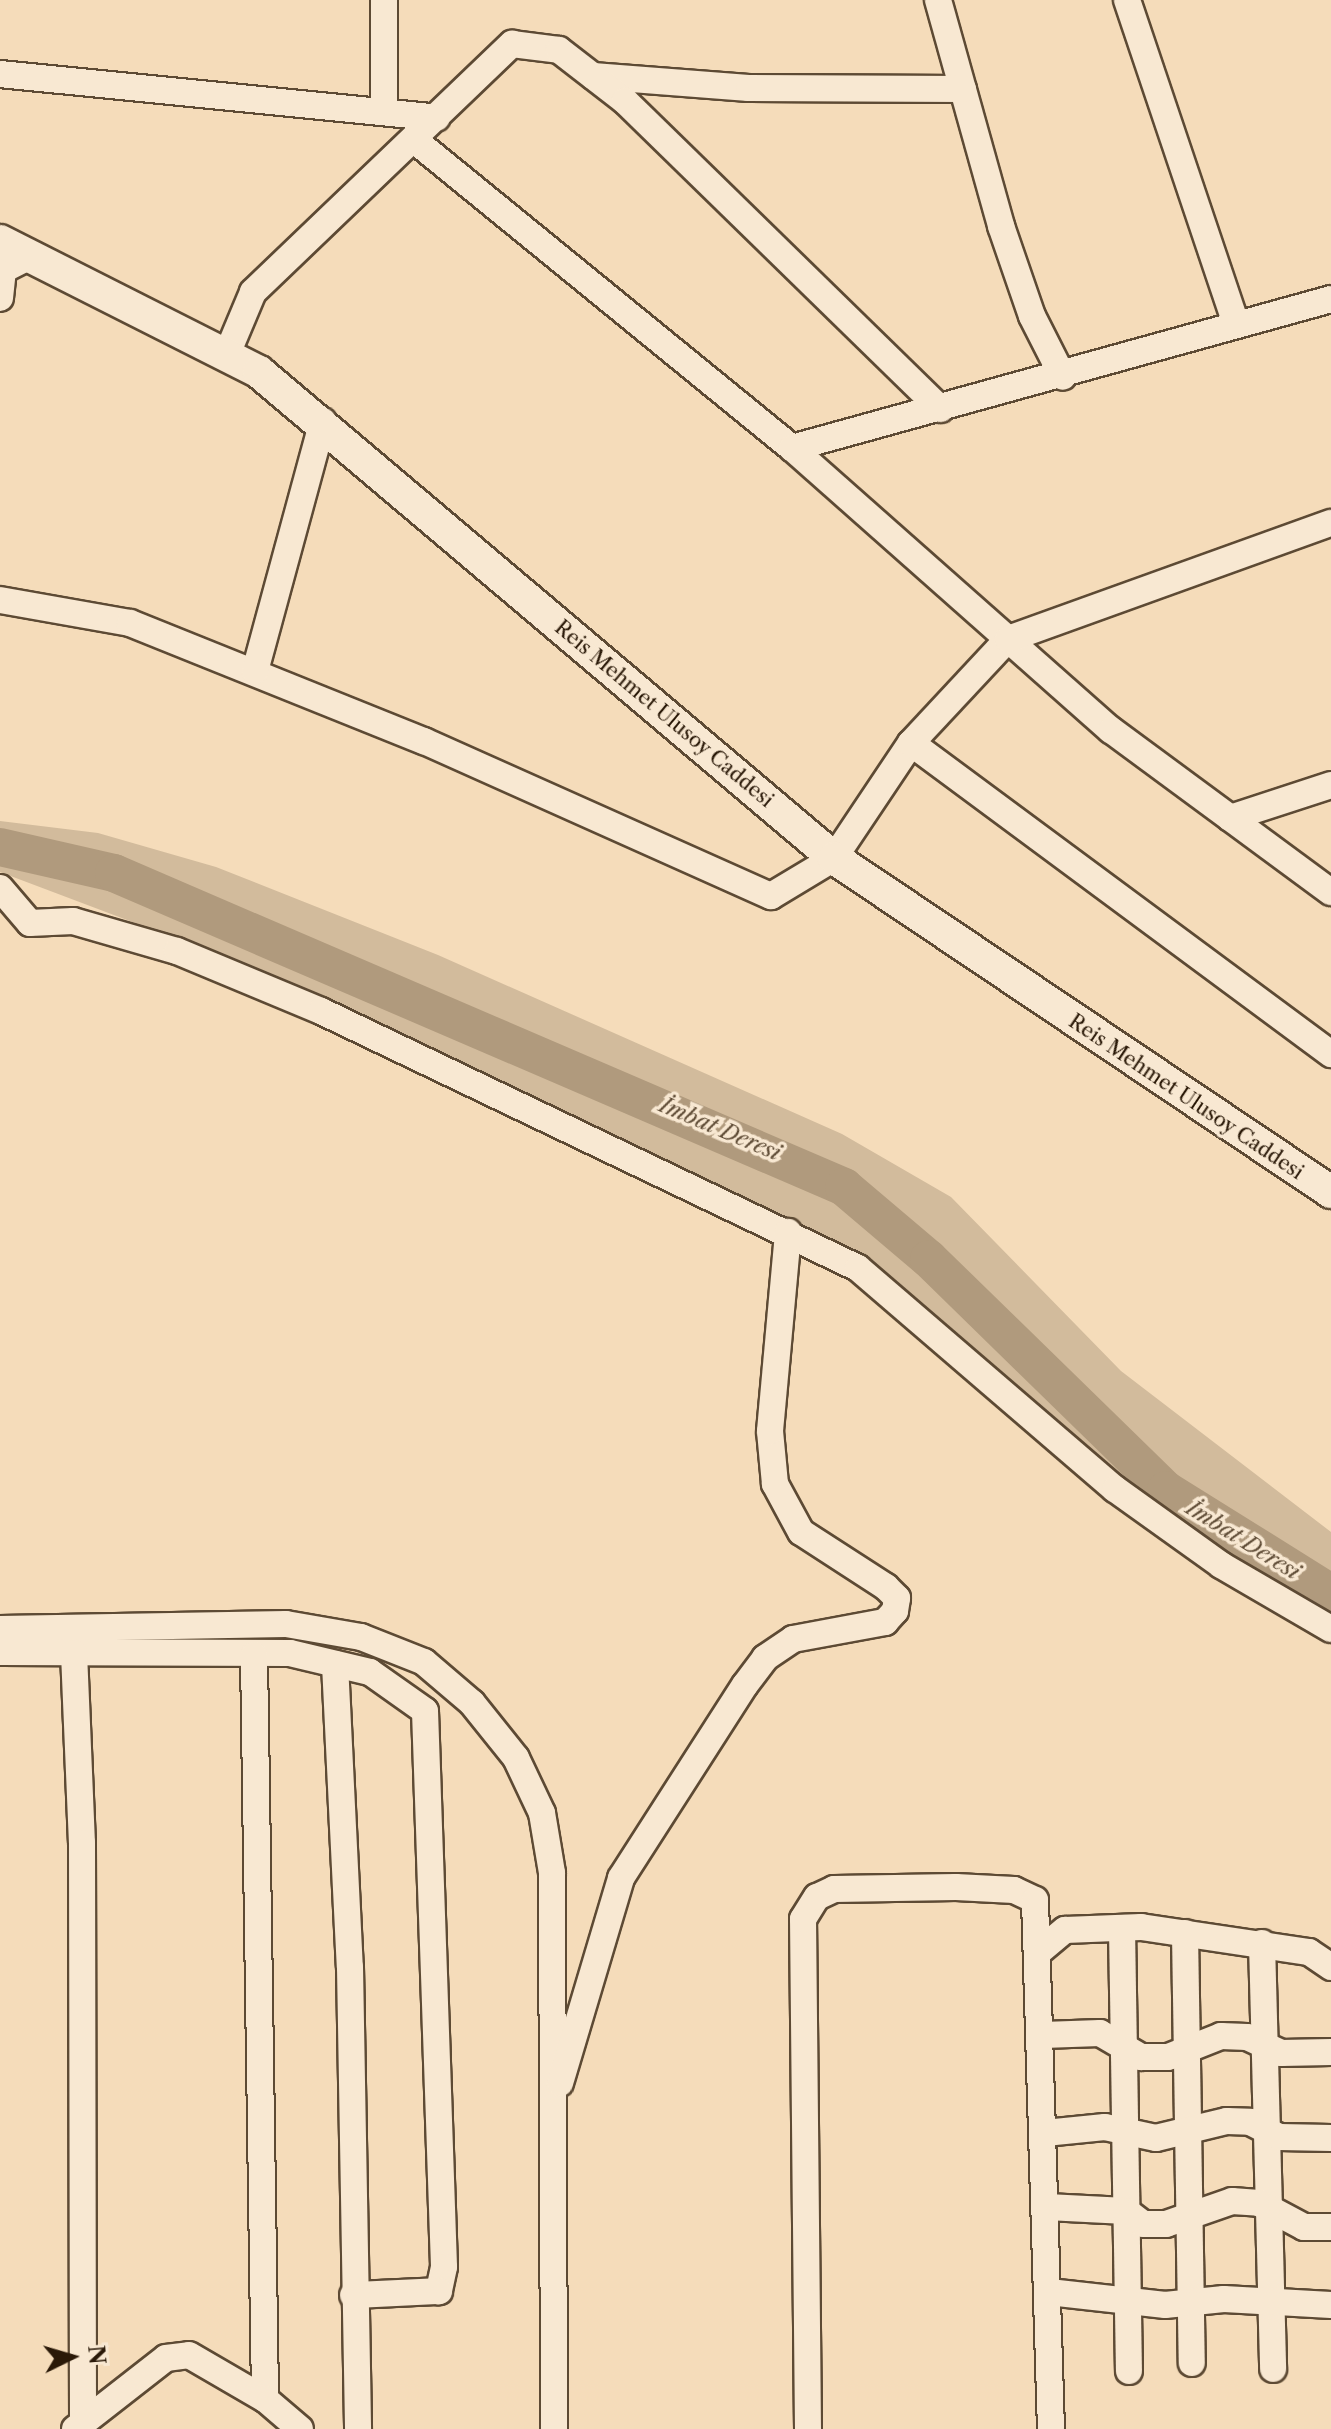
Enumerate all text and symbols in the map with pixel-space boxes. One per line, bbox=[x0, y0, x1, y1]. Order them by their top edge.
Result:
street label: Reis Mehmet Ulusoy Caddesi bbox=[550, 615, 778, 813]
street label: Reis Mehmet Ulusoy Caddesi bbox=[1064, 1009, 1308, 1185]
water label: İmbat Deresi bbox=[656, 1092, 784, 1166]
water label: İmbat Deresi bbox=[1181, 1495, 1305, 1585]
north arrow bbox=[32, 2317, 112, 2397]
text: N bbox=[82, 2344, 111, 2366]

